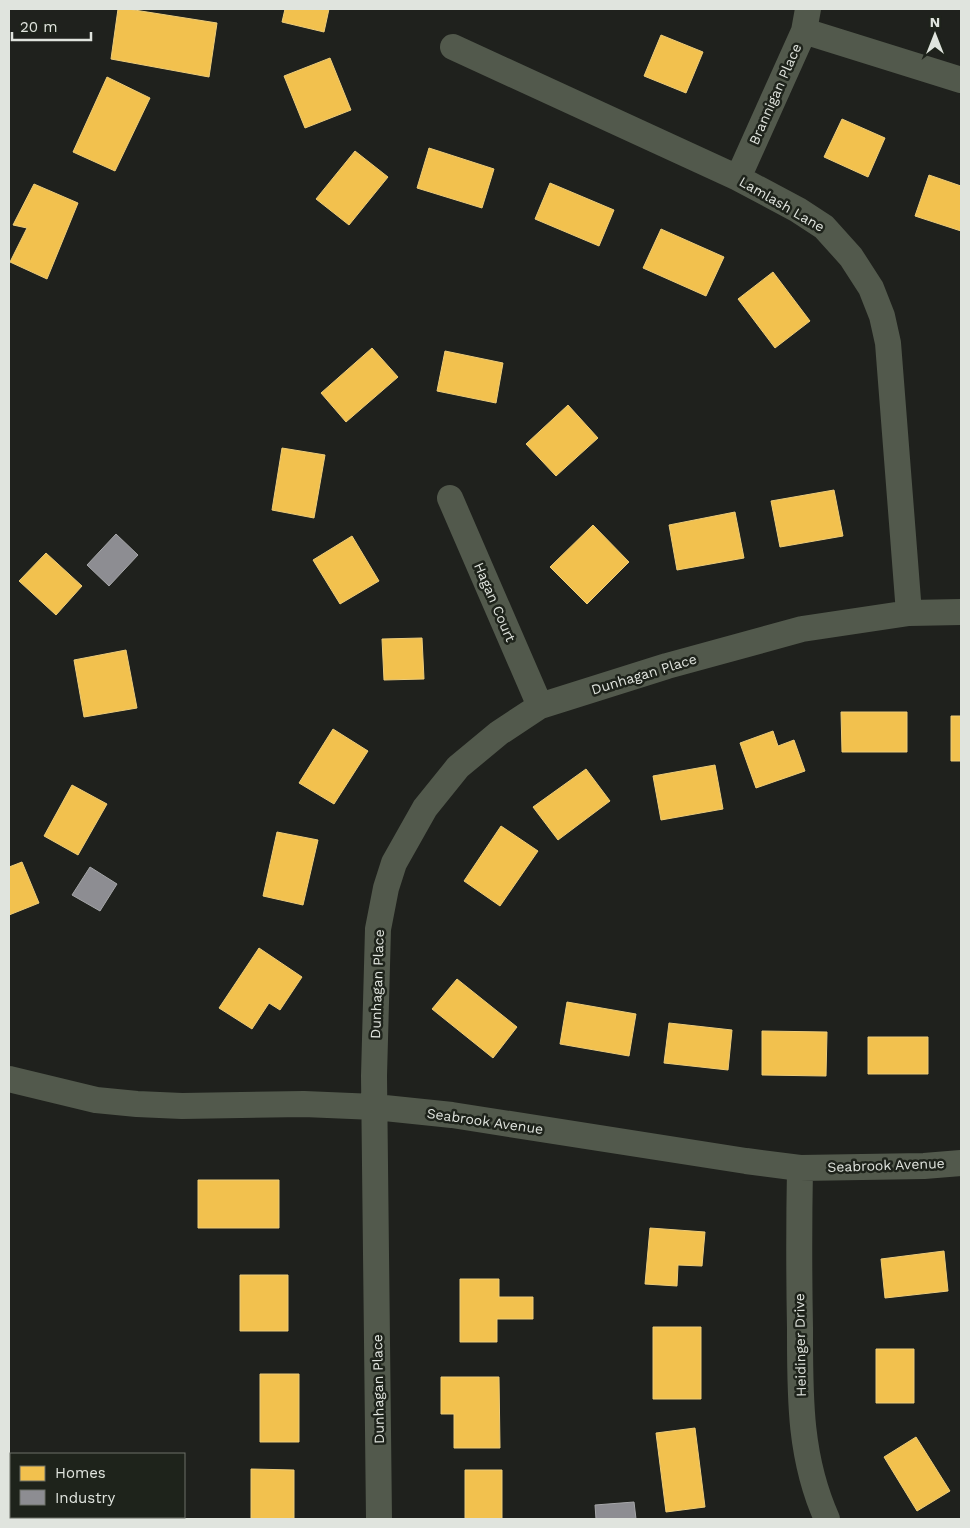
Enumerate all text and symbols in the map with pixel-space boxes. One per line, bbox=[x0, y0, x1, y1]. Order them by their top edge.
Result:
scale bar bbox=[12, 10, 91, 42]
north arrow bbox=[910, 10, 960, 60]
text: N bbox=[930, 14, 940, 30]
text: 20 m bbox=[20, 18, 58, 36]
street label: Brannigan Place bbox=[745, 41, 805, 147]
street label: Lamlash Lane bbox=[737, 173, 827, 235]
street label: Hagan Court bbox=[471, 560, 519, 644]
street label: Dunhagan Place bbox=[589, 650, 699, 698]
street label: Dunhagan Place bbox=[367, 929, 387, 1039]
street label: Seabrook Avenue bbox=[426, 1105, 544, 1137]
street label: Seabrook Avenue bbox=[827, 1155, 945, 1175]
street label: Heidinger Drive bbox=[791, 1293, 809, 1397]
street label: Dunhagan Place bbox=[369, 1334, 387, 1444]
legend bbox=[10, 1453, 185, 1518]
text: Homes bbox=[55, 1464, 106, 1482]
text: Industry bbox=[55, 1489, 116, 1507]

